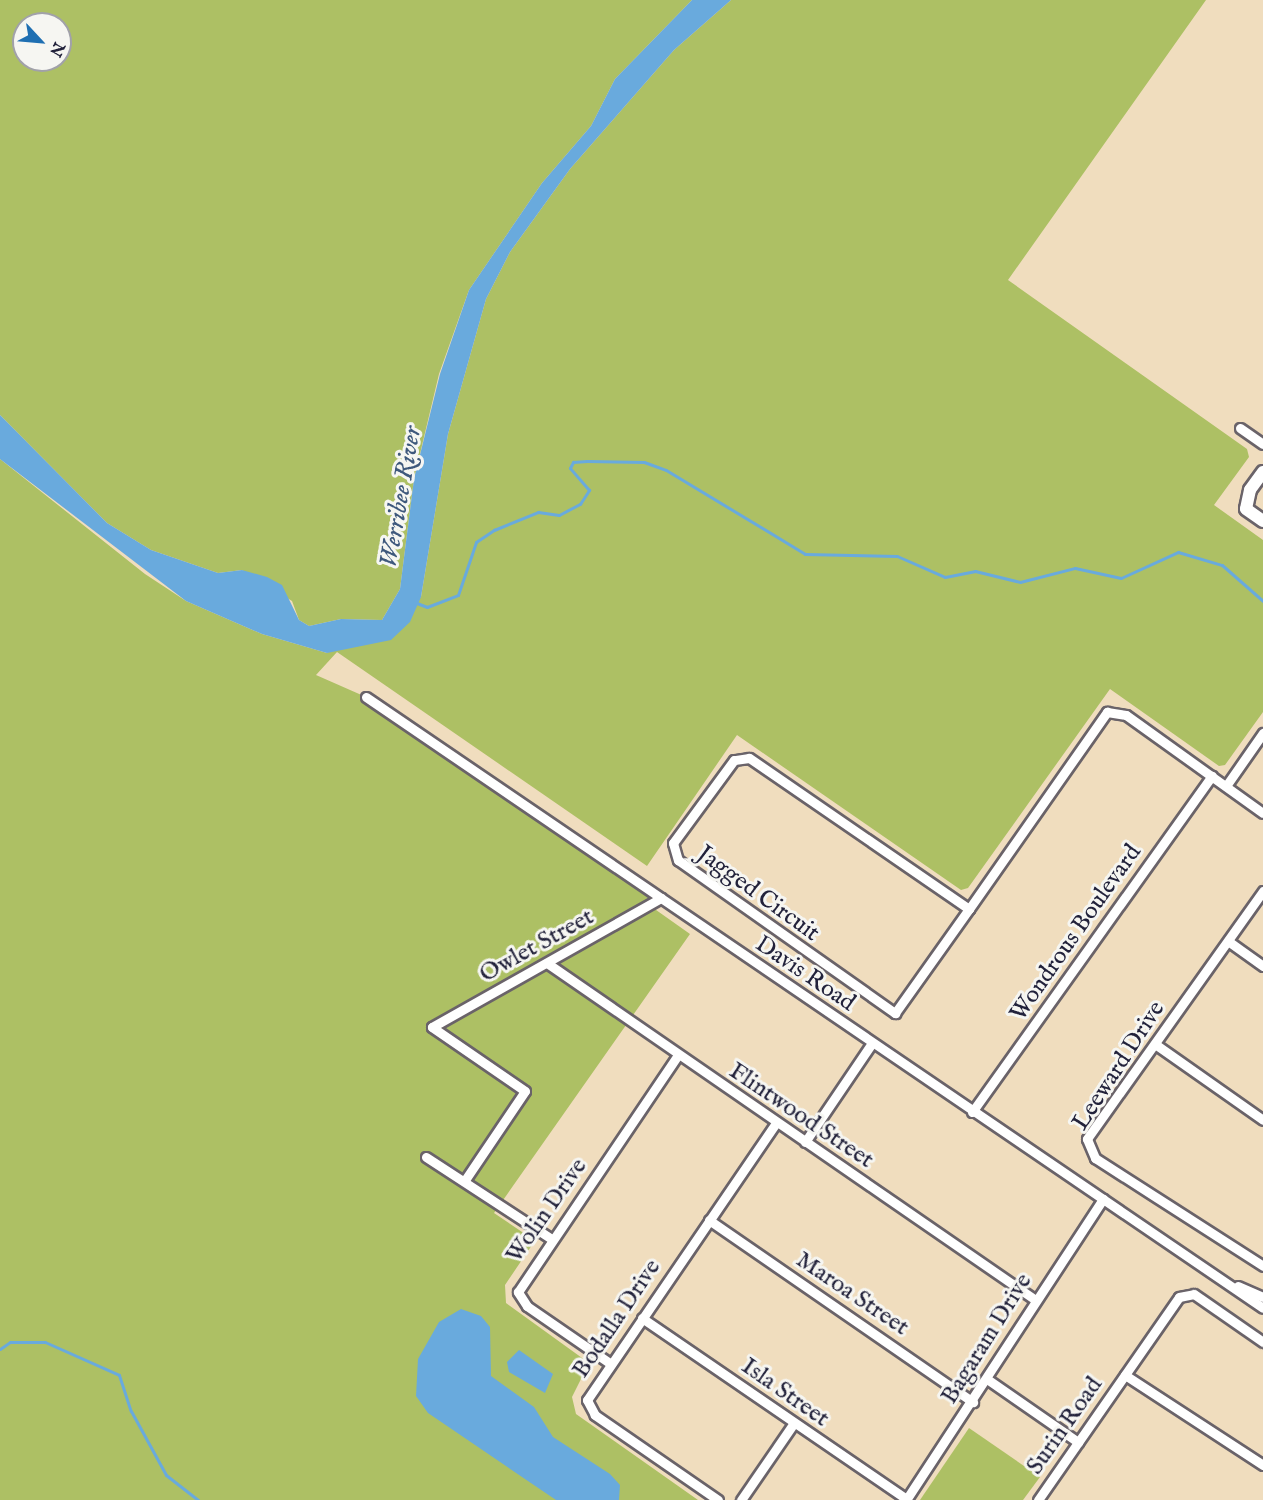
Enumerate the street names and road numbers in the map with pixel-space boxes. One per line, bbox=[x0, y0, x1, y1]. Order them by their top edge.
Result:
street label: Wondrous Boulevard bbox=[1004, 839, 1148, 1027]
street label: Jagged Circuit bbox=[691, 840, 825, 948]
street label: Owlet Street bbox=[475, 903, 599, 989]
street label: Davis Road bbox=[750, 930, 860, 1018]
street label: Leeward Drive bbox=[1067, 996, 1171, 1136]
street label: Flintwood Street bbox=[723, 1057, 879, 1175]
street label: Wolin Drive bbox=[500, 1153, 594, 1269]
street label: Maroa Street bbox=[790, 1246, 914, 1342]
street label: Bodalla Drive bbox=[567, 1254, 667, 1384]
street label: Bagaram Drive bbox=[935, 1268, 1039, 1410]
street label: Isla Street bbox=[736, 1352, 834, 1434]
street label: Surin Road bbox=[1021, 1372, 1109, 1480]

